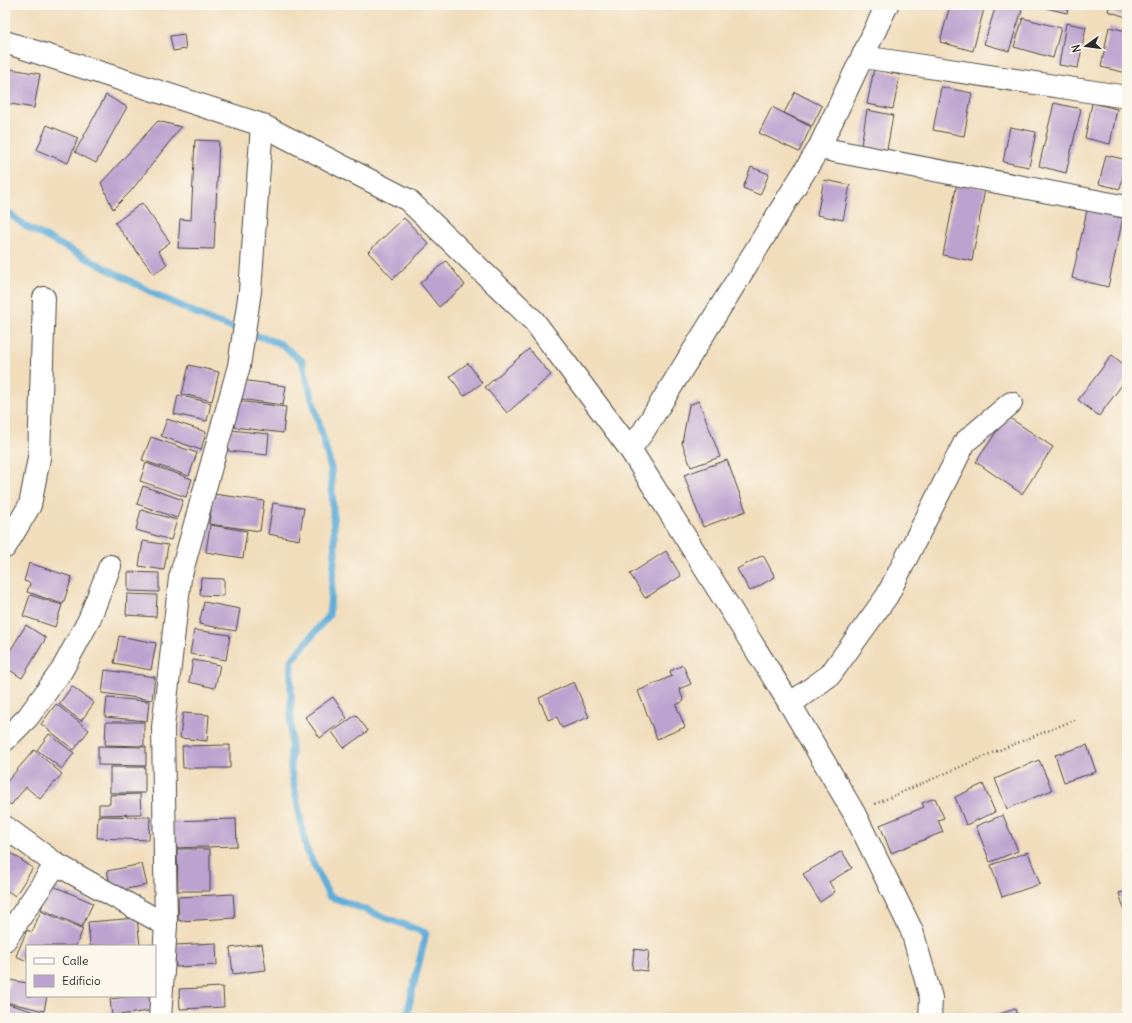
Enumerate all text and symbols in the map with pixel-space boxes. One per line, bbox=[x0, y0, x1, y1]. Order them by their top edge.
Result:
north arrow bbox=[1066, 26, 1106, 66]
text: N bbox=[1069, 43, 1084, 54]
legend bbox=[26, 945, 156, 997]
text: Calle bbox=[62, 953, 89, 968]
text: Edificio bbox=[62, 973, 101, 988]

